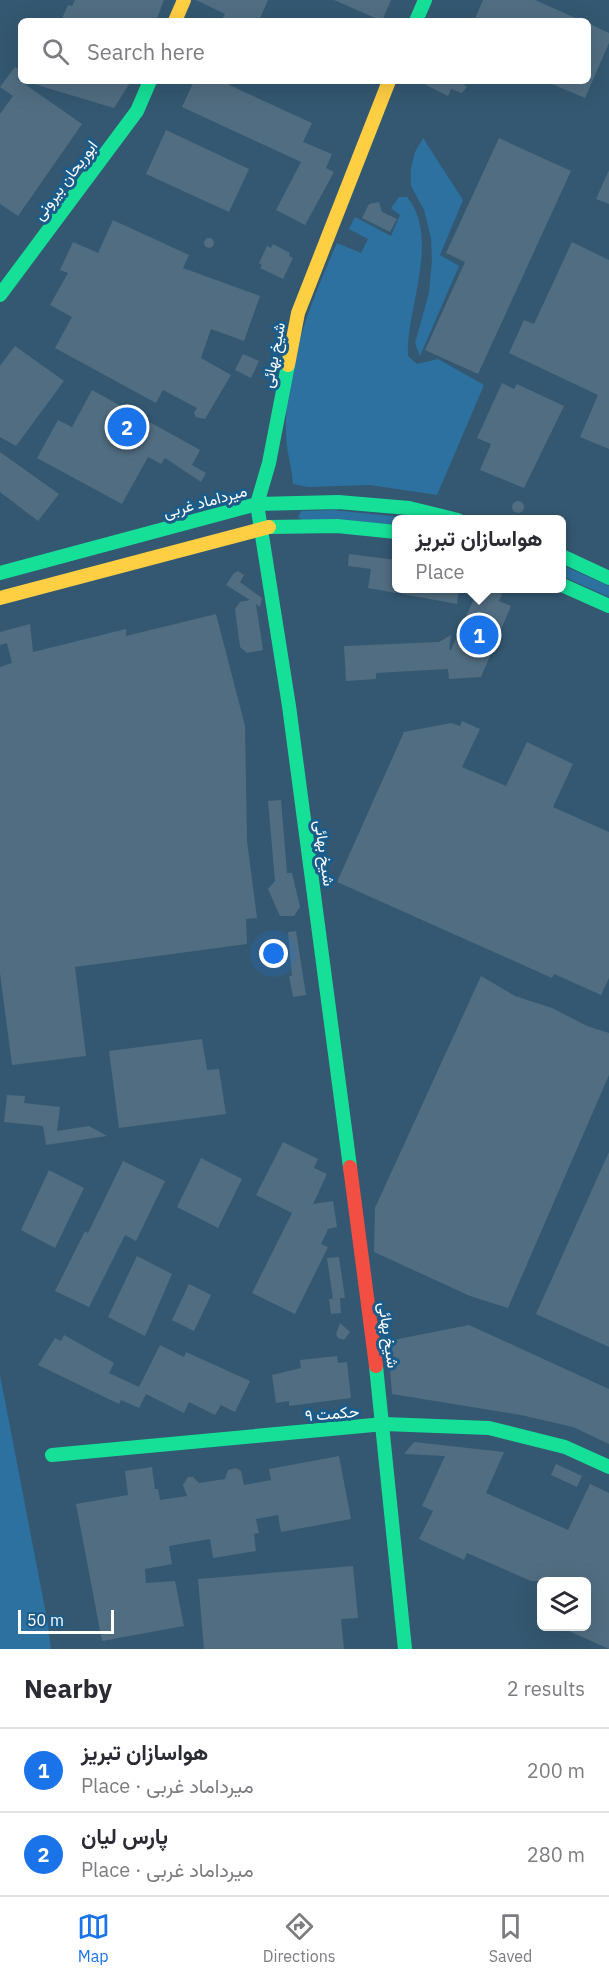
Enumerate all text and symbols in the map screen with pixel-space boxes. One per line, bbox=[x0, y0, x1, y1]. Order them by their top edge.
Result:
search box bbox=[18, 18, 591, 84]
icon: search bbox=[39, 35, 72, 68]
text: Search here bbox=[87, 37, 205, 66]
street label: ابوریحان بیرونی bbox=[28, 136, 102, 224]
street label: شیخ بهائی bbox=[257, 321, 291, 390]
pin: 2 bbox=[108, 404, 146, 450]
street label: میرداماد غربی bbox=[161, 480, 249, 523]
popup bbox=[392, 515, 566, 593]
text: هواسازان تبریز bbox=[415, 523, 543, 552]
text: Place bbox=[415, 558, 465, 585]
pin: 1 bbox=[460, 612, 498, 658]
street label: شیخ بهائی bbox=[309, 819, 340, 887]
your location bbox=[259, 939, 288, 968]
street label: شیخ بهائی bbox=[373, 1301, 404, 1369]
street label: حکمت ۹ bbox=[304, 1401, 360, 1425]
map controls bbox=[537, 1577, 591, 1631]
button: layers bbox=[537, 1577, 591, 1631]
scale bar bbox=[18, 1607, 114, 1634]
text: 50 m bbox=[27, 1610, 64, 1630]
text: Nearby bbox=[24, 1671, 112, 1705]
text: 2 results bbox=[507, 1675, 585, 1702]
text: هواسازان تبریز bbox=[81, 1737, 208, 1766]
text: 1 bbox=[38, 1757, 50, 1784]
text: 200 m bbox=[527, 1757, 585, 1784]
text: Place · میرداماد غربی bbox=[81, 1772, 254, 1799]
text: پارس لیان bbox=[81, 1821, 168, 1850]
text: 2 bbox=[38, 1841, 50, 1868]
text: 280 m bbox=[527, 1841, 585, 1868]
text: Place · میرداماد غربی bbox=[81, 1856, 254, 1883]
tab: Map bbox=[77, 1910, 110, 1966]
tab: Directions bbox=[263, 1910, 336, 1966]
tab: Saved bbox=[489, 1910, 532, 1966]

